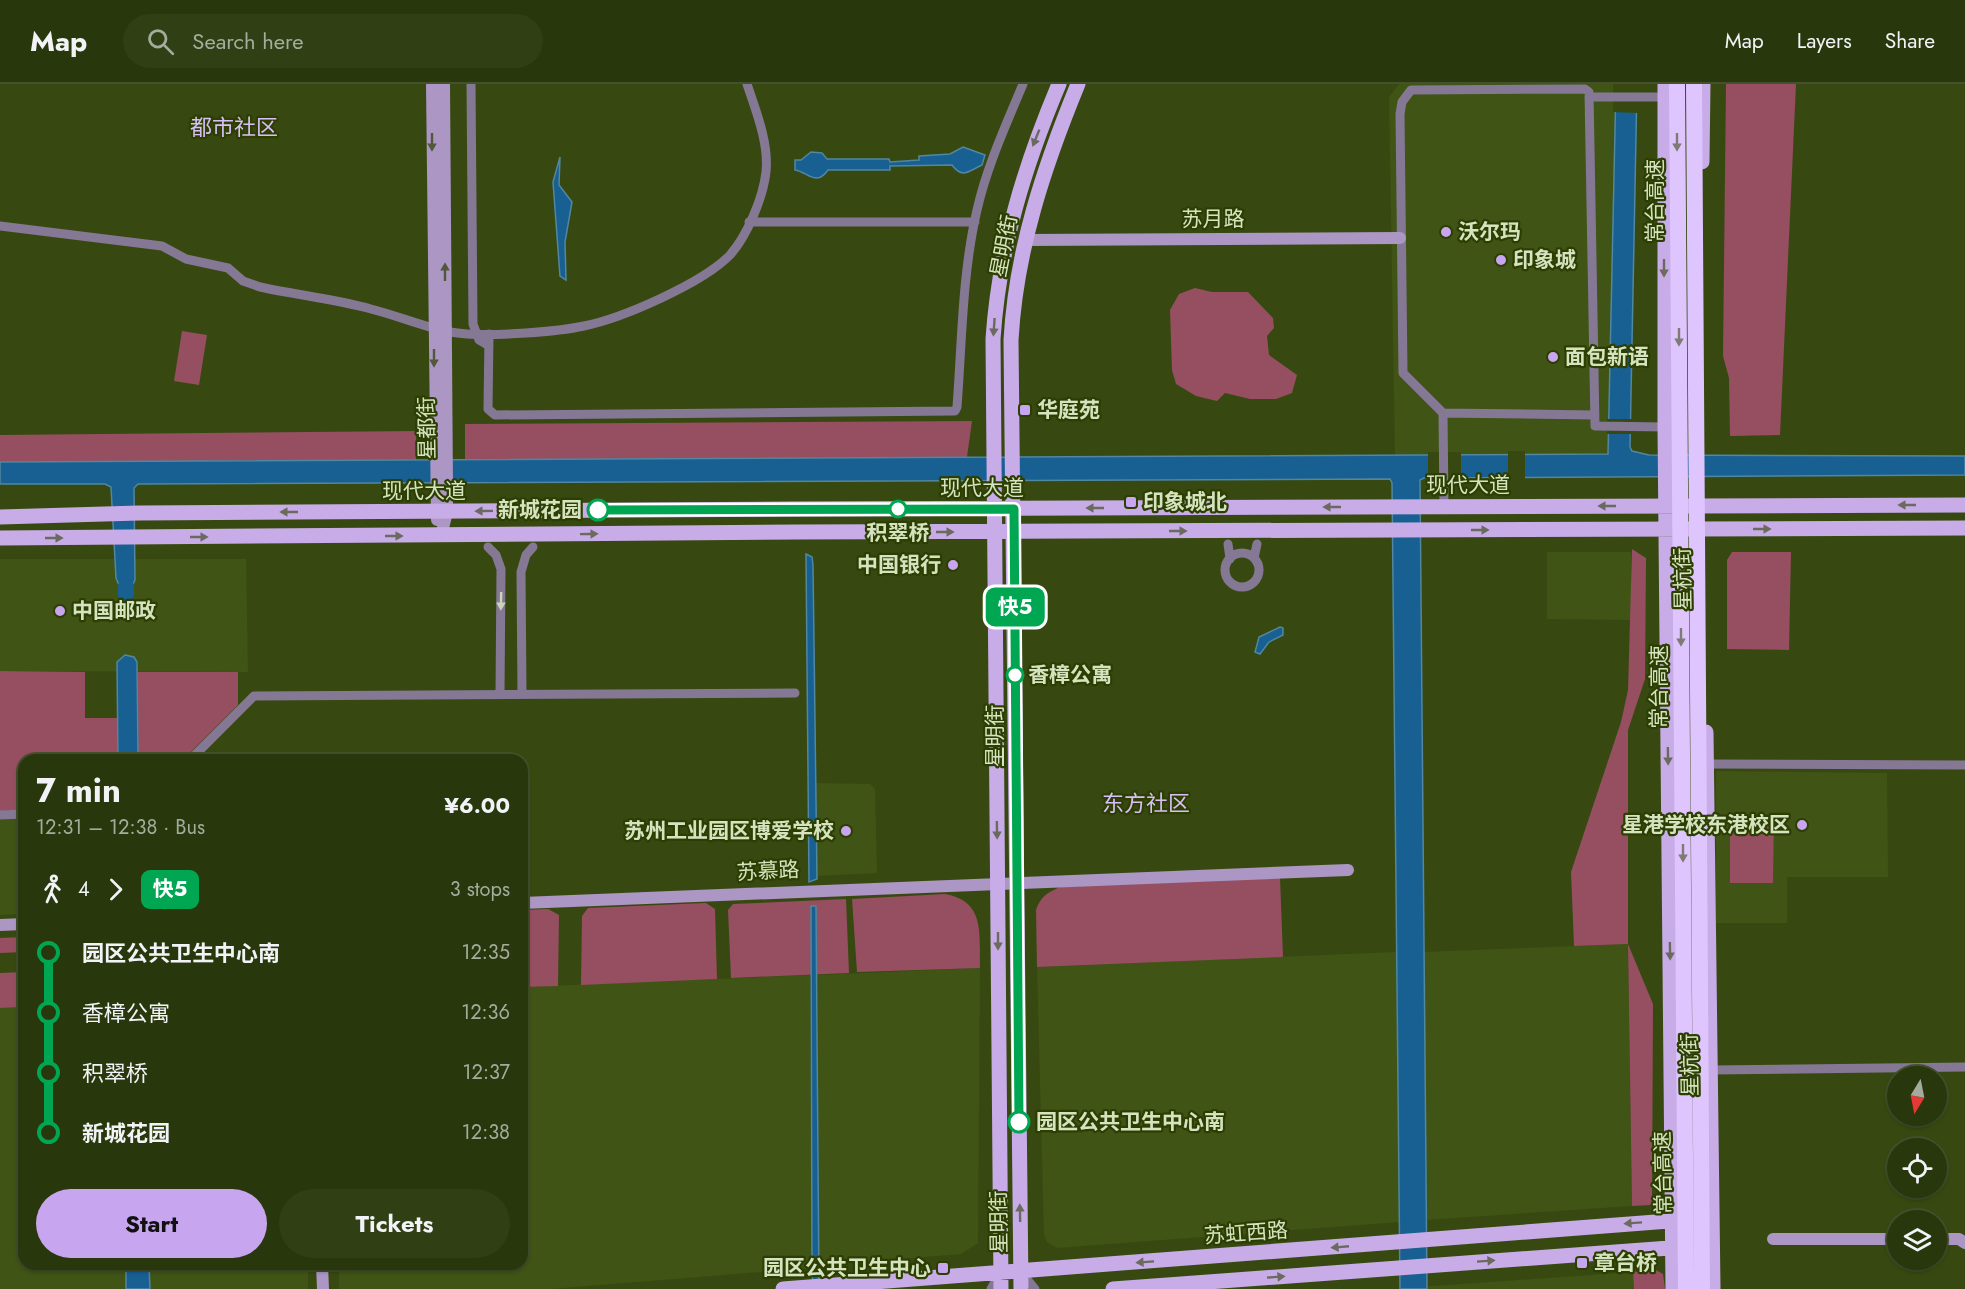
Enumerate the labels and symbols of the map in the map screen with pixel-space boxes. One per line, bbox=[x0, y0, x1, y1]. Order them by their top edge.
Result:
district label: 都市社区 bbox=[190, 111, 278, 143]
one-way arrow bbox=[1031, 129, 1040, 147]
one-way arrow bbox=[428, 133, 437, 152]
one-way arrow bbox=[1672, 133, 1682, 152]
street label: 常台高速 bbox=[1640, 159, 1670, 243]
street label: 苏月路 bbox=[1182, 204, 1245, 234]
street label: 星明街 bbox=[983, 212, 1025, 280]
place label: 沃尔玛 bbox=[1458, 217, 1521, 247]
marker: 沃尔玛 bbox=[1439, 225, 1453, 239]
place label: 印象城 bbox=[1513, 245, 1576, 275]
marker: 印象城 bbox=[1494, 253, 1508, 267]
one-way arrow bbox=[1660, 259, 1669, 278]
one-way arrow bbox=[440, 262, 450, 281]
one-way arrow bbox=[989, 318, 998, 337]
one-way arrow bbox=[1674, 328, 1684, 347]
place label: 面包新语 bbox=[1565, 342, 1649, 372]
one-way arrow bbox=[429, 349, 439, 368]
marker: 面包新语 bbox=[1546, 350, 1560, 364]
place label: 华庭苑 bbox=[1037, 395, 1100, 425]
street label: 星都街 bbox=[411, 396, 443, 460]
marker: 华庭苑 bbox=[1018, 403, 1032, 417]
street label: 现代大道 bbox=[1426, 470, 1510, 500]
street label: 现代大道 bbox=[940, 473, 1024, 503]
street label: 现代大道 bbox=[382, 476, 466, 506]
place label: 印象城北 bbox=[1143, 487, 1227, 517]
place label: 新城花园 bbox=[498, 495, 582, 525]
marker: 印象城北 bbox=[1124, 495, 1138, 509]
marker: 新城花园 bbox=[587, 499, 609, 521]
marker: 积翠桥 bbox=[889, 500, 907, 518]
one-way arrow bbox=[1897, 500, 1916, 510]
one-way arrow bbox=[1598, 501, 1617, 511]
one-way arrow bbox=[1322, 502, 1341, 512]
one-way arrow bbox=[1085, 503, 1104, 513]
one-way arrow bbox=[279, 507, 298, 517]
one-way arrow bbox=[474, 507, 493, 516]
place label: 积翠桥 bbox=[867, 518, 930, 548]
one-way arrow bbox=[1753, 524, 1772, 534]
one-way arrow bbox=[1470, 525, 1489, 535]
one-way arrow bbox=[936, 527, 955, 537]
one-way arrow bbox=[1168, 527, 1187, 536]
one-way arrow bbox=[580, 529, 599, 539]
one-way arrow bbox=[385, 531, 404, 541]
one-way arrow bbox=[190, 532, 209, 542]
one-way arrow bbox=[45, 533, 64, 543]
street label: 星杭街 bbox=[1667, 547, 1699, 611]
place label: 中国银行 bbox=[857, 550, 941, 580]
marker: 中国银行 bbox=[946, 558, 960, 572]
line badge: 快5 bbox=[988, 588, 1042, 626]
one-way arrow bbox=[497, 591, 506, 610]
place label: 中国邮政 bbox=[72, 596, 156, 626]
marker: 中国邮政 bbox=[53, 604, 67, 618]
one-way arrow bbox=[1676, 628, 1686, 647]
street label: 常台高速 bbox=[1644, 645, 1674, 729]
place label: 香樟公寓 bbox=[1028, 660, 1112, 690]
marker: 香樟公寓 bbox=[1006, 666, 1024, 684]
street label: 星明街 bbox=[980, 705, 1010, 768]
one-way arrow bbox=[1663, 746, 1673, 765]
district label: 东方社区 bbox=[1102, 787, 1190, 819]
place label: 星港学校东港校区 bbox=[1622, 810, 1790, 840]
place label: 苏州工业园区博爱学校 bbox=[624, 816, 834, 846]
marker: 星港学校东港校区 bbox=[1795, 818, 1809, 832]
one-way arrow bbox=[992, 821, 1002, 840]
marker: 苏州工业园区博爱学校 bbox=[839, 824, 853, 838]
one-way arrow bbox=[1678, 844, 1688, 863]
street label: 苏慕路 bbox=[736, 854, 800, 888]
one-way arrow bbox=[993, 931, 1003, 950]
one-way arrow bbox=[1666, 941, 1675, 960]
street label: 星杭街 bbox=[1674, 1033, 1706, 1097]
north arrow bbox=[1887, 1066, 1947, 1126]
place label: 园区公共卫生中心南 bbox=[1036, 1107, 1225, 1137]
marker: 园区公共卫生中心南 bbox=[1008, 1111, 1030, 1133]
street label: 常台高速 bbox=[1647, 1131, 1679, 1215]
street label: 星明街 bbox=[983, 1190, 1015, 1254]
one-way arrow bbox=[1015, 1204, 1025, 1223]
street label: 苏虹西路 bbox=[1203, 1215, 1289, 1251]
one-way arrow bbox=[1624, 1219, 1643, 1228]
one-way arrow bbox=[1330, 1242, 1349, 1252]
place label: 章台桥 bbox=[1594, 1248, 1657, 1278]
place label: 园区公共卫生中心 bbox=[763, 1253, 931, 1283]
one-way arrow bbox=[1476, 1256, 1495, 1266]
marker: 章台桥 bbox=[1575, 1256, 1589, 1270]
one-way arrow bbox=[1136, 1257, 1155, 1267]
marker: 园区公共卫生中心 bbox=[936, 1261, 950, 1275]
one-way arrow bbox=[1267, 1272, 1286, 1282]

